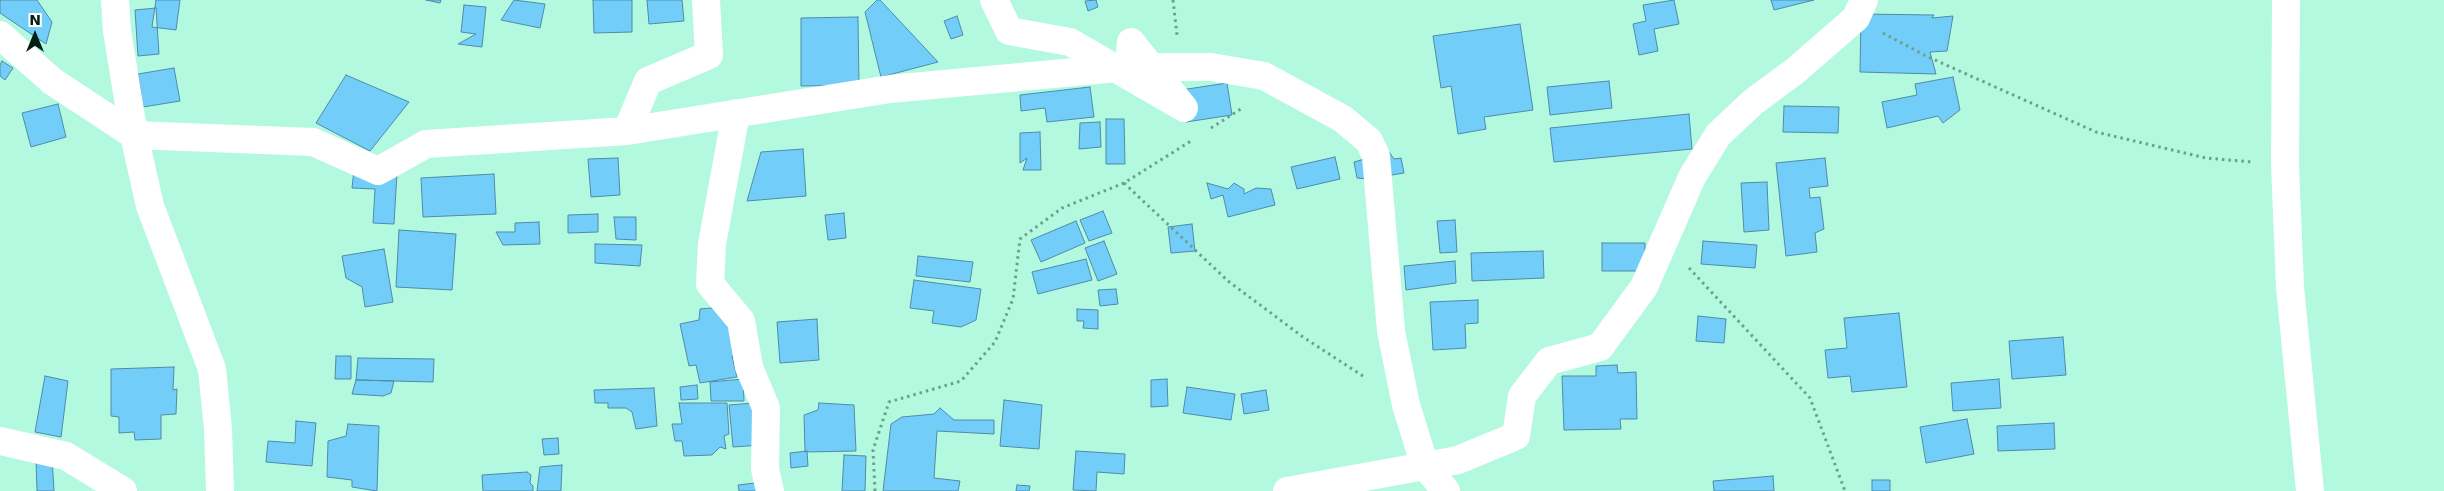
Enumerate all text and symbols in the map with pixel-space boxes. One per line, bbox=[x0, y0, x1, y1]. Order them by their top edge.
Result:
north arrow bbox=[10, 10, 60, 60]
text: N bbox=[29, 12, 41, 28]

